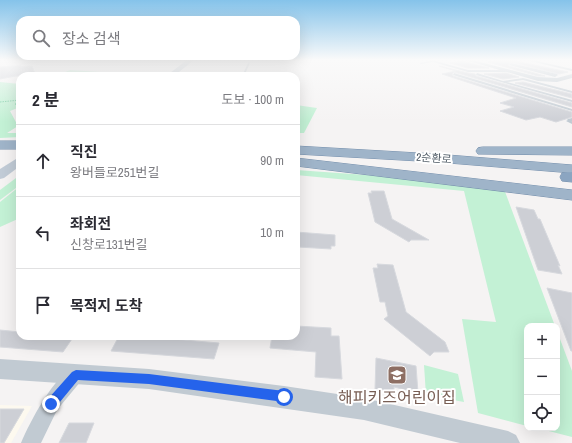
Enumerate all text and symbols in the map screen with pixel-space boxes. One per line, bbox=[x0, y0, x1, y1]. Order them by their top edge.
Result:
search box bbox=[16, 16, 300, 60]
icon: search bbox=[30, 27, 52, 49]
text: 장소 검색 bbox=[62, 28, 121, 49]
text: 2 분 bbox=[32, 88, 59, 111]
text: 도보 · 100 m bbox=[222, 91, 284, 108]
text: 직진 bbox=[70, 141, 98, 162]
icon: ahead bbox=[32, 150, 54, 172]
street label: 2순환로 bbox=[416, 150, 452, 166]
text: 90 m bbox=[260, 152, 284, 169]
text: 왕버들로251번길 bbox=[70, 164, 160, 181]
text: 좌회전 bbox=[70, 213, 111, 234]
icon: left bbox=[32, 222, 54, 244]
text: 10 m bbox=[260, 224, 284, 241]
text: 신창로131번길 bbox=[70, 236, 148, 253]
icon: arrive bbox=[32, 294, 54, 316]
text: 목적지 도착 bbox=[70, 295, 142, 316]
map controls bbox=[524, 323, 560, 431]
button: + bbox=[524, 323, 560, 359]
button: − bbox=[524, 359, 560, 395]
school or university icon: 해피키즈어린이집 bbox=[386, 364, 408, 386]
place label: 해피키즈어린이집 bbox=[338, 386, 456, 408]
route start bbox=[275, 388, 293, 406]
route end bbox=[42, 395, 60, 413]
button: locate bbox=[524, 395, 560, 431]

